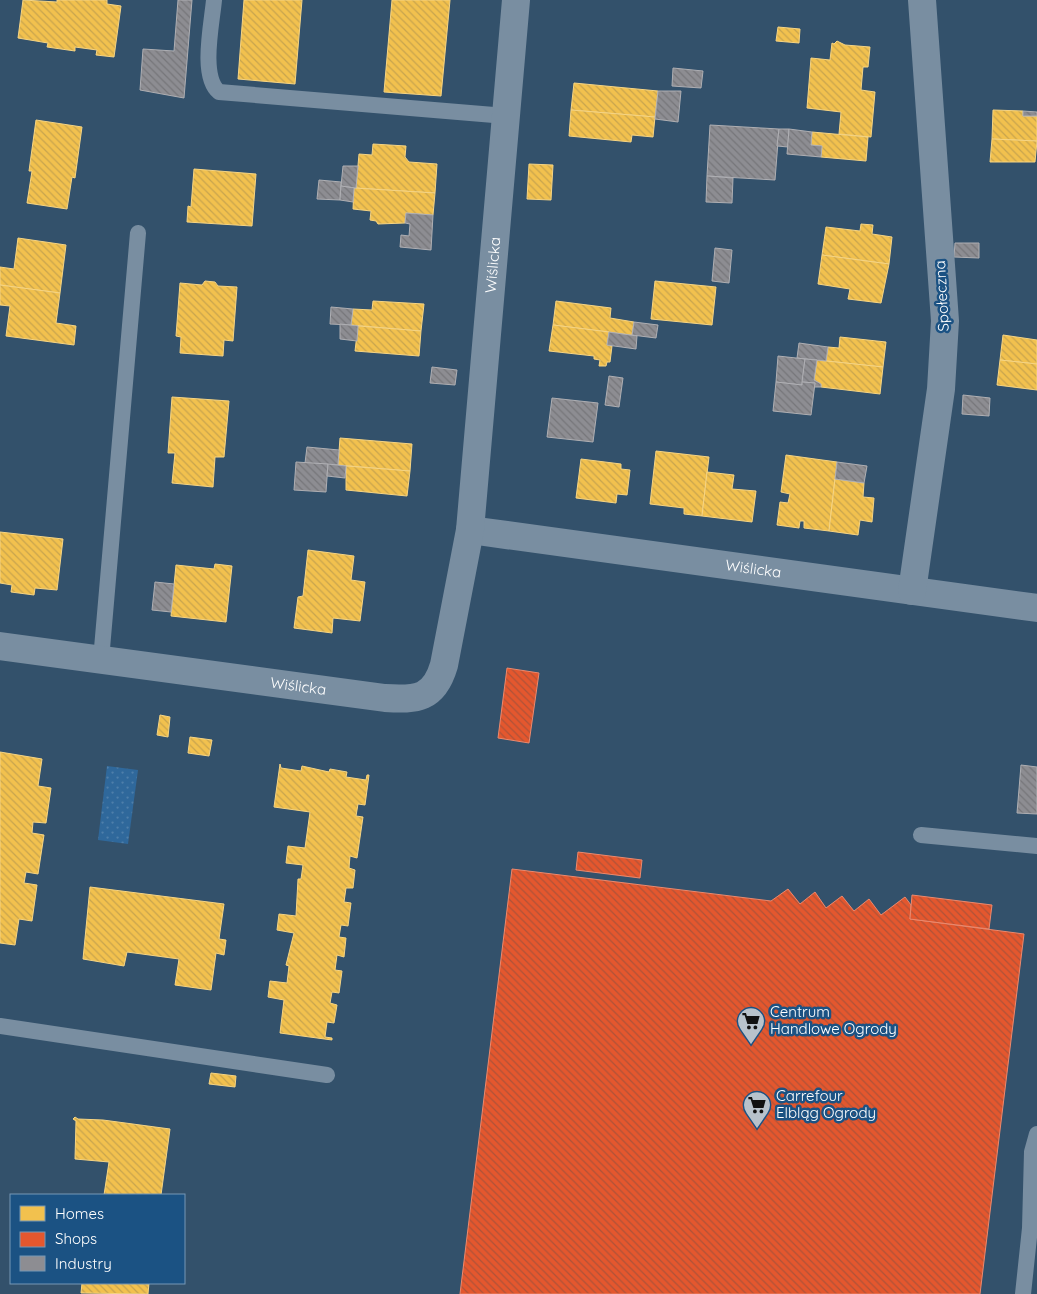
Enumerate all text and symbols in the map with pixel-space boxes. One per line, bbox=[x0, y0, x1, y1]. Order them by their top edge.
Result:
street label: Wiślicka bbox=[481, 236, 504, 294]
street label: Społeczna bbox=[930, 260, 953, 332]
street label: Wiślicka bbox=[724, 555, 783, 582]
street label: Wiślicka bbox=[269, 673, 328, 699]
place label: Centrum Handlowe Ogrody bbox=[770, 1002, 897, 1038]
supermarket icon: Centrum Handlowe Ogrody bbox=[736, 1006, 766, 1045]
place label: Carrefour Elbląg Ogrody bbox=[776, 1086, 876, 1122]
supermarket icon: Carrefour Elbląg Ogrody bbox=[742, 1090, 772, 1129]
legend bbox=[10, 1194, 185, 1284]
text: Homes bbox=[55, 1204, 104, 1223]
text: Shops bbox=[55, 1229, 97, 1248]
text: Industry bbox=[55, 1254, 112, 1273]

